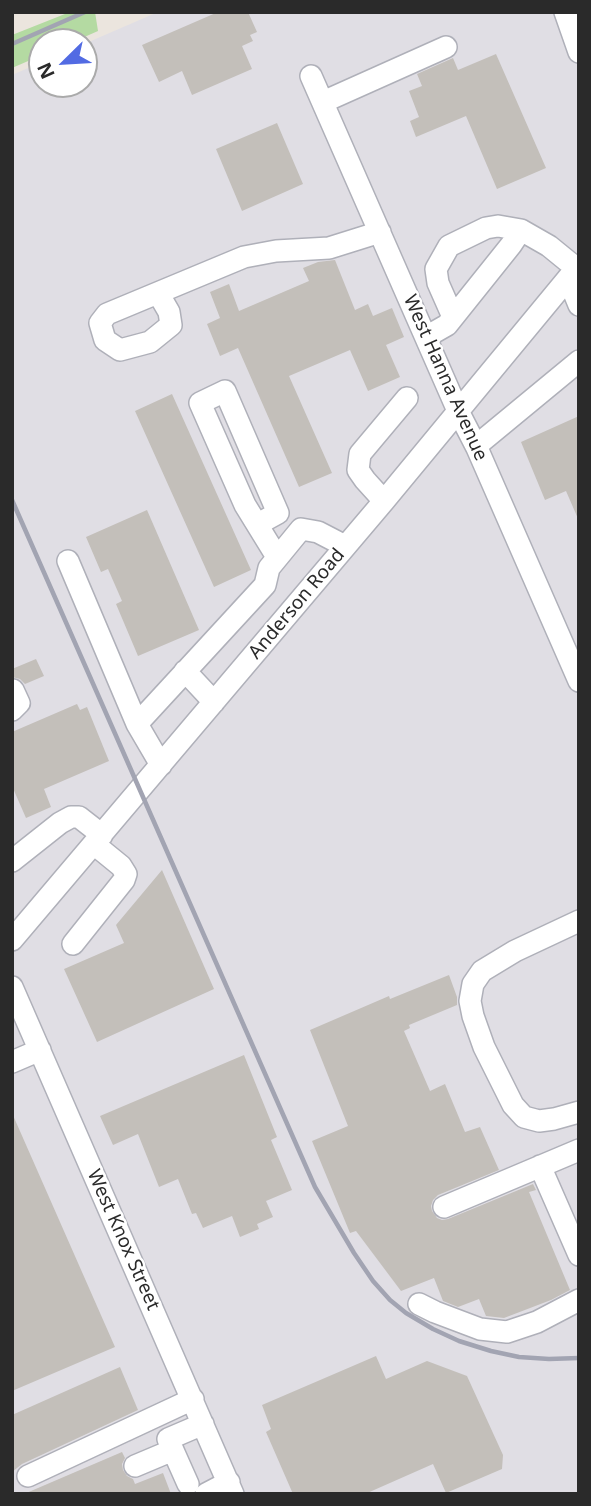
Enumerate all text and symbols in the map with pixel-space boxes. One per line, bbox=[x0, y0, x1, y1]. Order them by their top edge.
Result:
north arrow bbox=[28, 28, 98, 98]
text: N bbox=[31, 58, 61, 83]
street label: West Hanna Avenue bbox=[398, 291, 492, 465]
street label: Anderson Road bbox=[244, 544, 350, 664]
street label: West Knox Street bbox=[82, 1166, 164, 1314]

